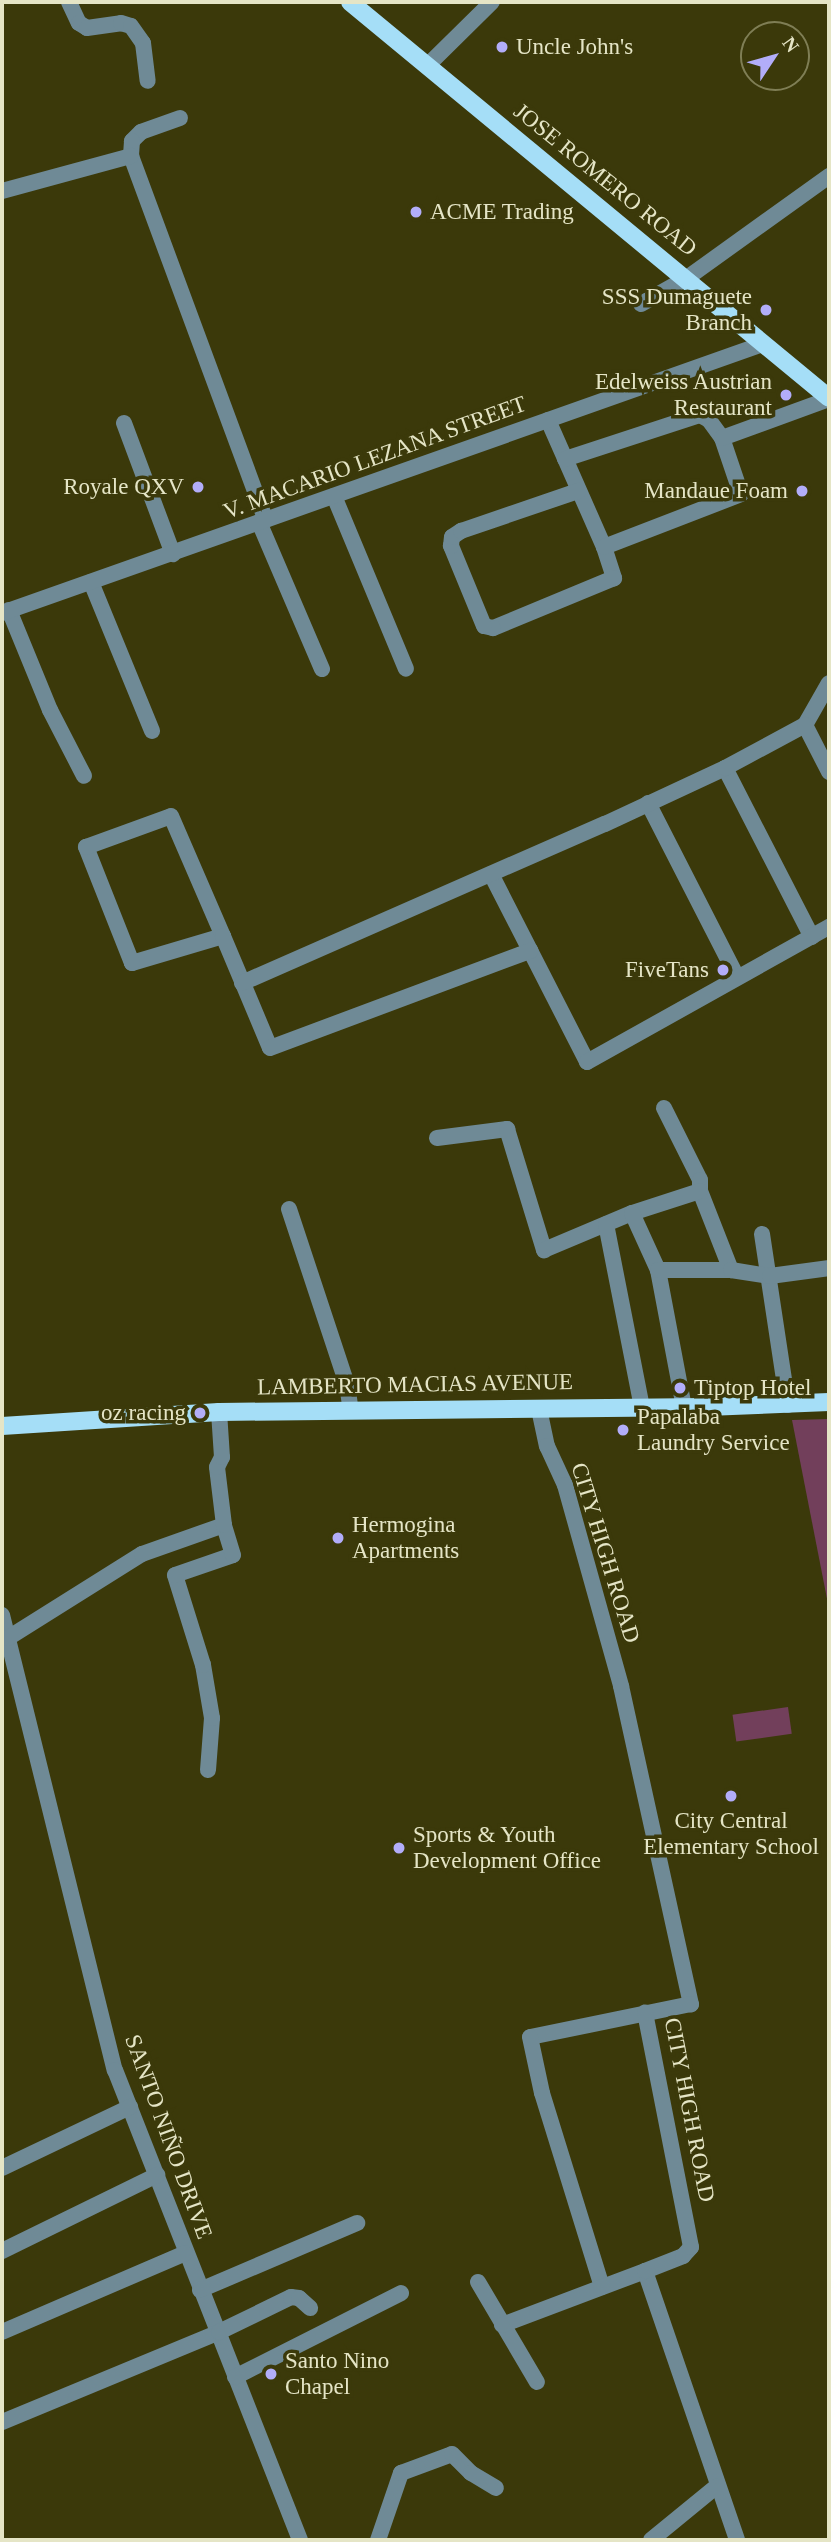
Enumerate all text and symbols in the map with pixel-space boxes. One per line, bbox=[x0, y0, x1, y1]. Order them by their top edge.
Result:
north arrow bbox=[740, 21, 810, 91]
place label: Uncle John's bbox=[516, 33, 633, 61]
text: N bbox=[778, 33, 803, 56]
marker: Uncle John's bbox=[494, 39, 510, 55]
street label: JOSE ROMERO ROAD bbox=[508, 98, 702, 262]
place label: ACME Trading bbox=[430, 198, 574, 226]
marker: ACME Trading bbox=[408, 204, 424, 220]
place label: SSS Dumaguete Branch bbox=[602, 283, 752, 337]
marker: SSS Dumaguete Branch bbox=[758, 302, 774, 318]
place label: Edelweiss Austrian Restaurant bbox=[594, 368, 772, 422]
marker: Edelweiss Austrian Restaurant bbox=[778, 387, 794, 403]
street label: V. MACARIO LEZANA STREET bbox=[219, 390, 531, 526]
place label: Royale QXV bbox=[63, 473, 184, 501]
place label: Mandaue Foam bbox=[644, 477, 788, 505]
marker: Royale QXV bbox=[190, 479, 206, 495]
marker: Mandaue Foam bbox=[794, 483, 810, 499]
place label: FiveTans bbox=[625, 956, 709, 984]
marker: FiveTans bbox=[715, 962, 731, 978]
street label: LAMBERTO MACIAS AVENUE bbox=[256, 1368, 574, 1402]
place label: Tiptop Hotel bbox=[694, 1374, 811, 1402]
marker: Tiptop Hotel bbox=[672, 1380, 688, 1396]
place label: oz racing bbox=[101, 1399, 186, 1427]
place label: Papalaba Laundry Service bbox=[637, 1403, 790, 1457]
marker: oz racing bbox=[192, 1405, 208, 1421]
marker: Papalaba Laundry Service bbox=[615, 1422, 631, 1438]
street label: CITY HIGH ROAD bbox=[564, 1459, 646, 1647]
place label: Hermogina Apartments bbox=[352, 1511, 459, 1565]
marker: Hermogina Apartments bbox=[330, 1530, 346, 1546]
marker: City Central Elementary School bbox=[723, 1788, 739, 1804]
place label: City Central Elementary School bbox=[643, 1807, 819, 1861]
place label: Sports & Youth Development Office bbox=[413, 1821, 601, 1875]
marker: Sports & Youth Development Office bbox=[391, 1840, 407, 1856]
street label: CITY HIGH ROAD bbox=[658, 2015, 720, 2205]
street label: SANTO NIÑO DRIVE bbox=[118, 2031, 218, 2243]
place label: Santo Nino Chapel bbox=[285, 2347, 389, 2401]
marker: Santo Nino Chapel bbox=[263, 2366, 279, 2382]

